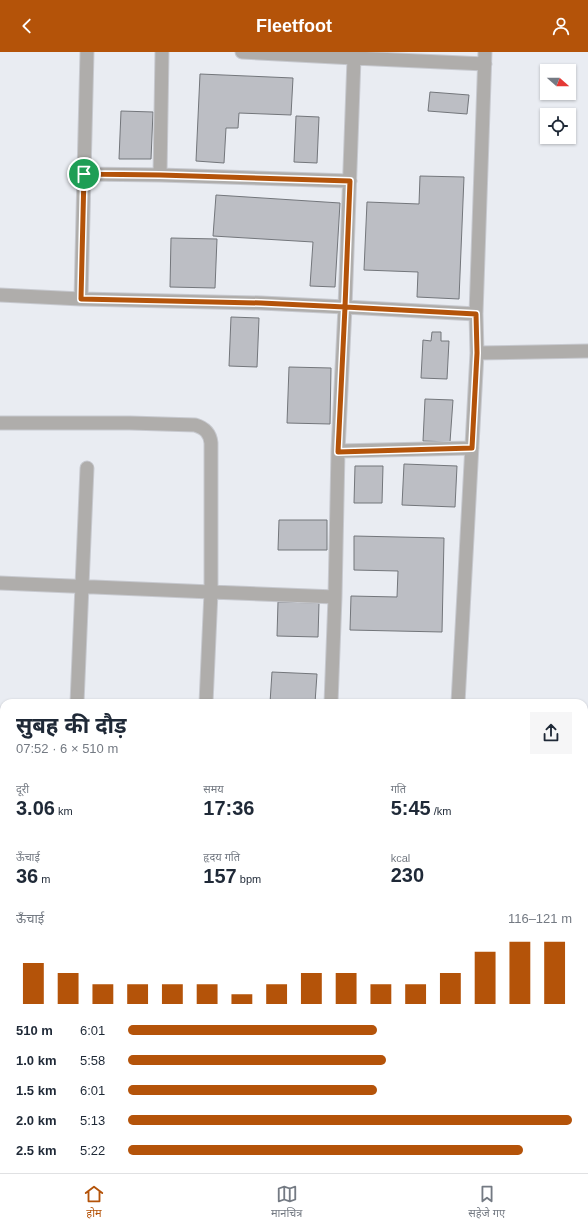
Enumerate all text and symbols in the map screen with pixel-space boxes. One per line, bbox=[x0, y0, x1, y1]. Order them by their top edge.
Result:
icon: back bbox=[16, 15, 38, 37]
icon: person bbox=[550, 15, 572, 37]
text: Fleetfoot bbox=[256, 16, 332, 36]
north arrow bbox=[540, 64, 576, 100]
map controls bbox=[540, 64, 576, 144]
button: locate bbox=[540, 108, 576, 144]
pin bbox=[67, 157, 101, 191]
icon: arrive bbox=[73, 163, 95, 185]
button: share bbox=[530, 712, 572, 754]
text: सुबह की दौड़ bbox=[16, 713, 127, 738]
text: 07:52 · 6 × 510 m bbox=[16, 741, 118, 756]
text: दूरी bbox=[16, 783, 29, 795]
text: समय bbox=[203, 783, 224, 795]
text: गति bbox=[391, 783, 406, 795]
text: 3.06 bbox=[16, 797, 55, 819]
text: 17:36 bbox=[203, 797, 254, 819]
text: 5:45 bbox=[391, 797, 431, 819]
text: km bbox=[55, 805, 73, 817]
text: /km bbox=[431, 805, 451, 817]
text: ऊँचाई bbox=[16, 851, 40, 863]
text: हृदय गति bbox=[203, 851, 240, 863]
text: kcal bbox=[391, 852, 410, 864]
text: 230 bbox=[391, 864, 424, 886]
text: 36 bbox=[16, 865, 38, 887]
text: 157 bbox=[203, 865, 237, 887]
text: m bbox=[38, 873, 50, 885]
text: bpm bbox=[237, 873, 261, 885]
text: ऊँचाई bbox=[16, 911, 44, 926]
text: 116–121 m bbox=[508, 911, 572, 926]
text: 510 m bbox=[16, 1023, 53, 1038]
text: 6:01 bbox=[80, 1023, 105, 1038]
text: 1.0 km bbox=[16, 1053, 56, 1068]
text: 5:58 bbox=[80, 1053, 105, 1068]
text: 1.5 km bbox=[16, 1083, 56, 1098]
text: 6:01 bbox=[80, 1083, 105, 1098]
text: 2.0 km bbox=[16, 1113, 56, 1128]
text: 5:13 bbox=[80, 1113, 105, 1128]
text: 2.5 km bbox=[16, 1143, 56, 1158]
text: 5:22 bbox=[80, 1143, 105, 1158]
tab: होम bbox=[83, 1183, 105, 1221]
tab: मानचित्र bbox=[271, 1183, 302, 1221]
tab: सहेजे गए bbox=[468, 1183, 505, 1221]

